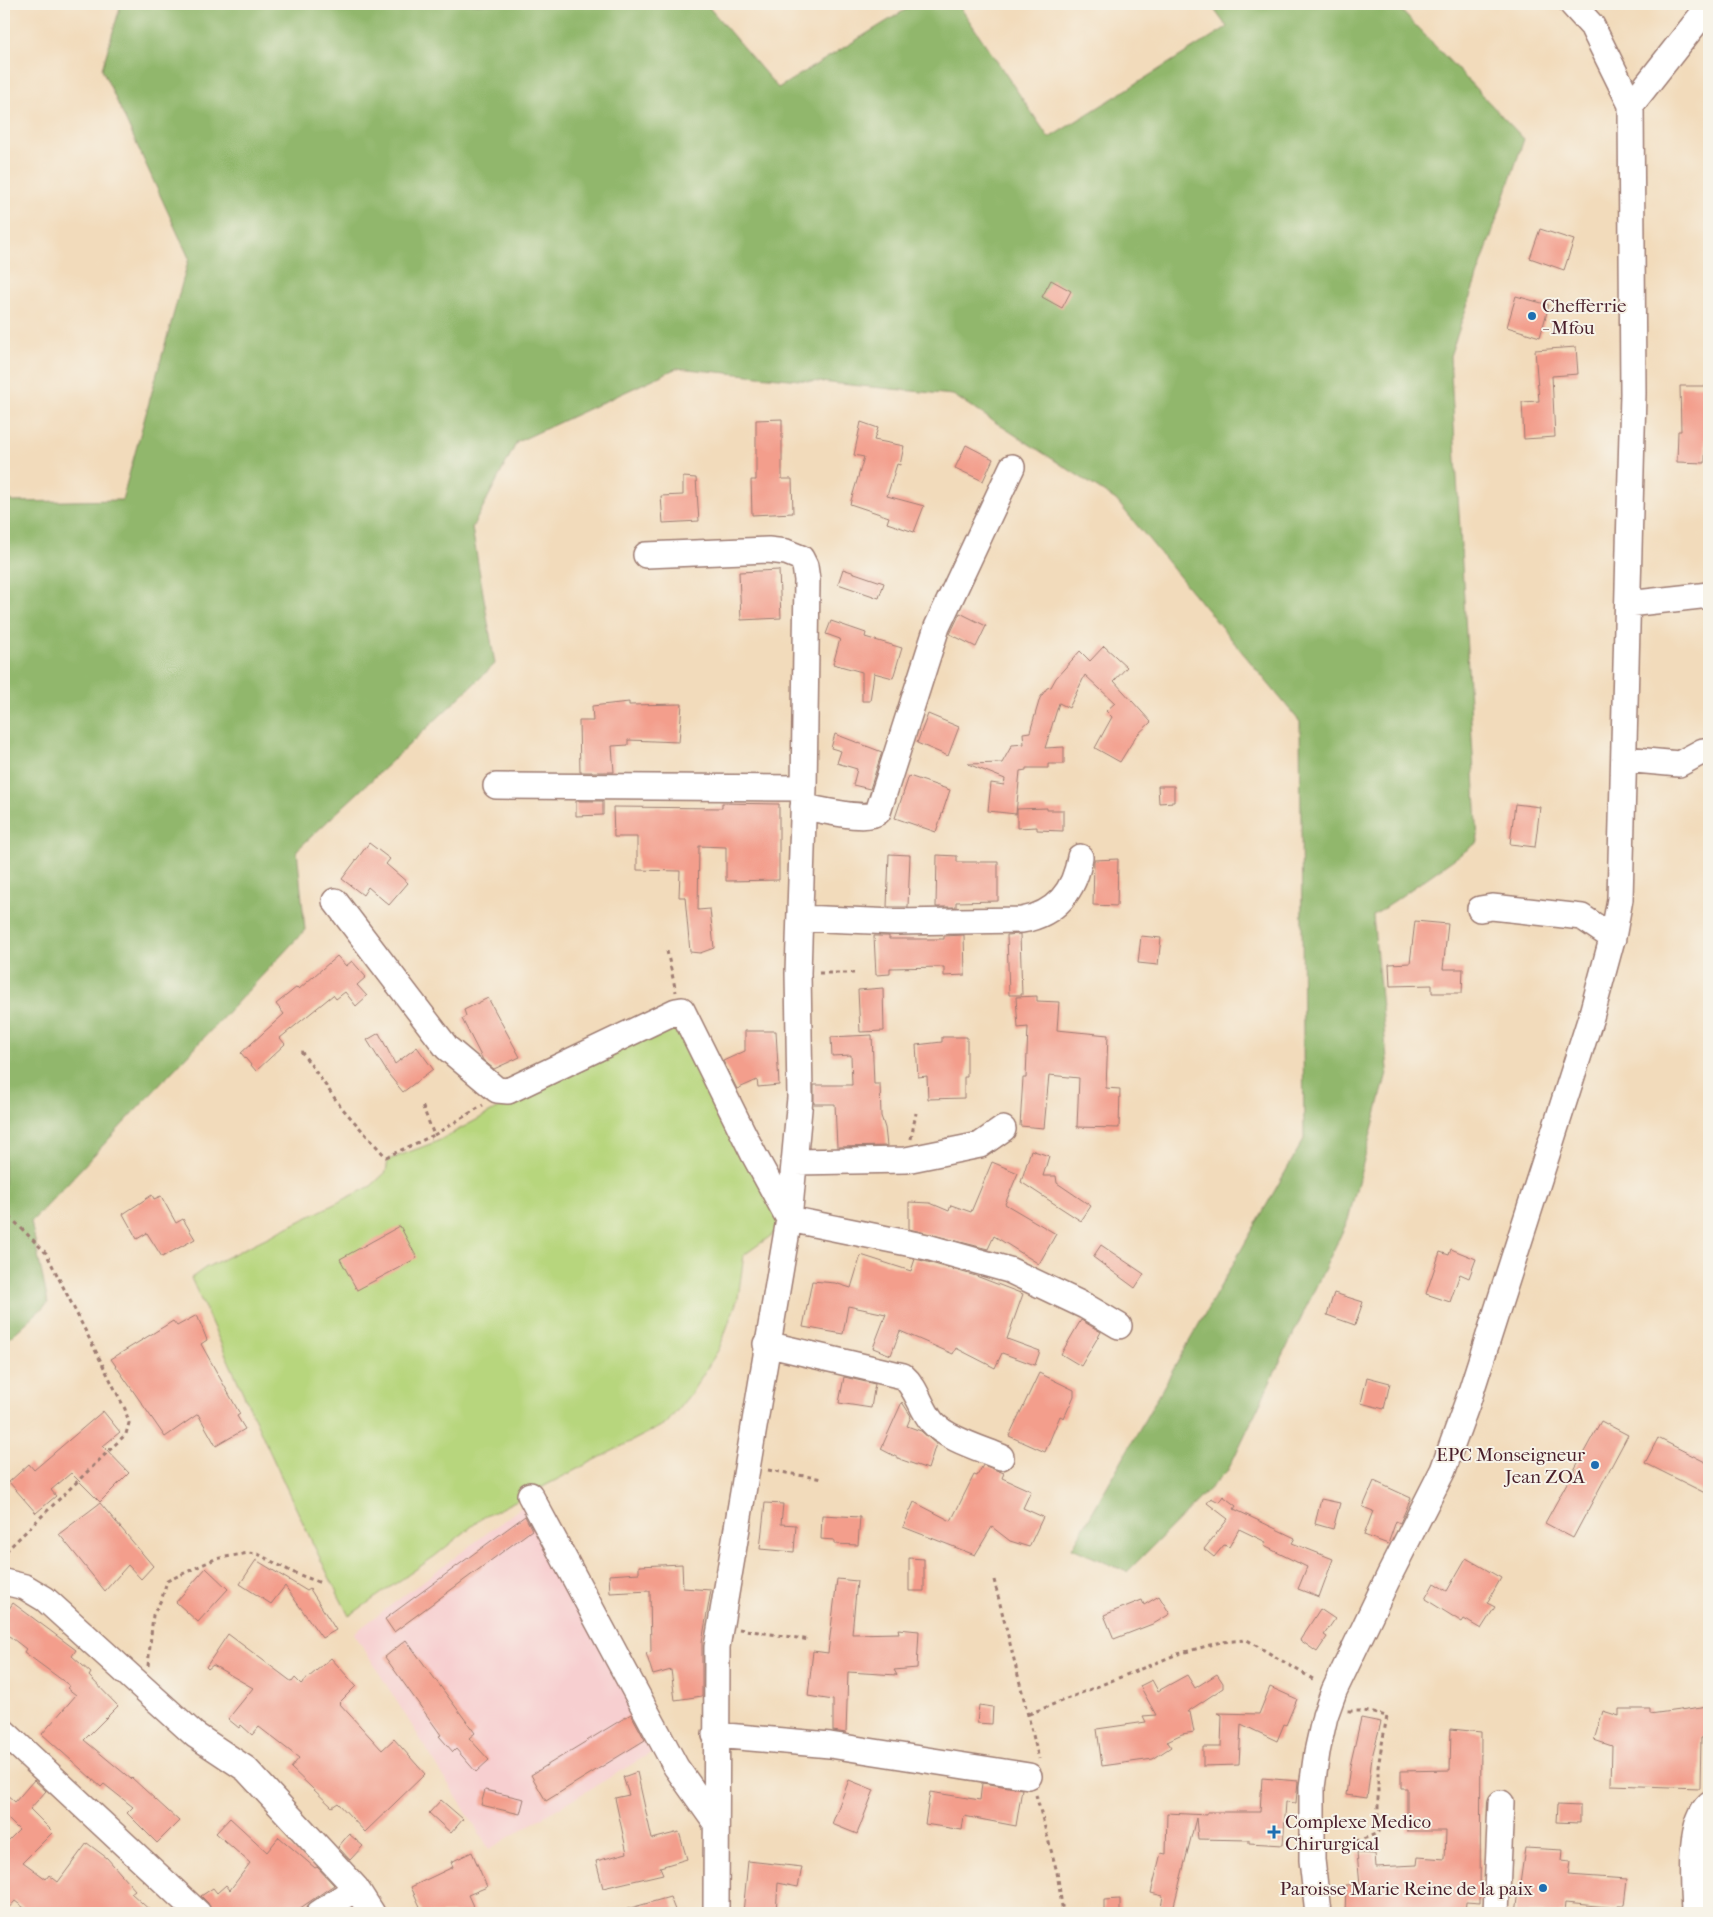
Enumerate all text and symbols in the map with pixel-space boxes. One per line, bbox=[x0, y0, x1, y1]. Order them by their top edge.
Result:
place label: Chefferrie - Mfou bbox=[1542, 295, 1626, 339]
marker: Chefferrie - Mfou bbox=[1526, 310, 1538, 322]
place label: EPC Monseigneur Jean ZOA bbox=[1436, 1444, 1586, 1488]
marker: EPC Monseigneur Jean ZOA bbox=[1589, 1459, 1601, 1471]
place label: Complexe Medico Chirurgical bbox=[1285, 1811, 1431, 1855]
marker: Complexe Medico Chirurgical bbox=[1267, 1825, 1281, 1839]
place label: Paroisse Marie Reine de la paix bbox=[1280, 1878, 1533, 1900]
marker: Paroisse Marie Reine de la paix bbox=[1537, 1882, 1549, 1894]

